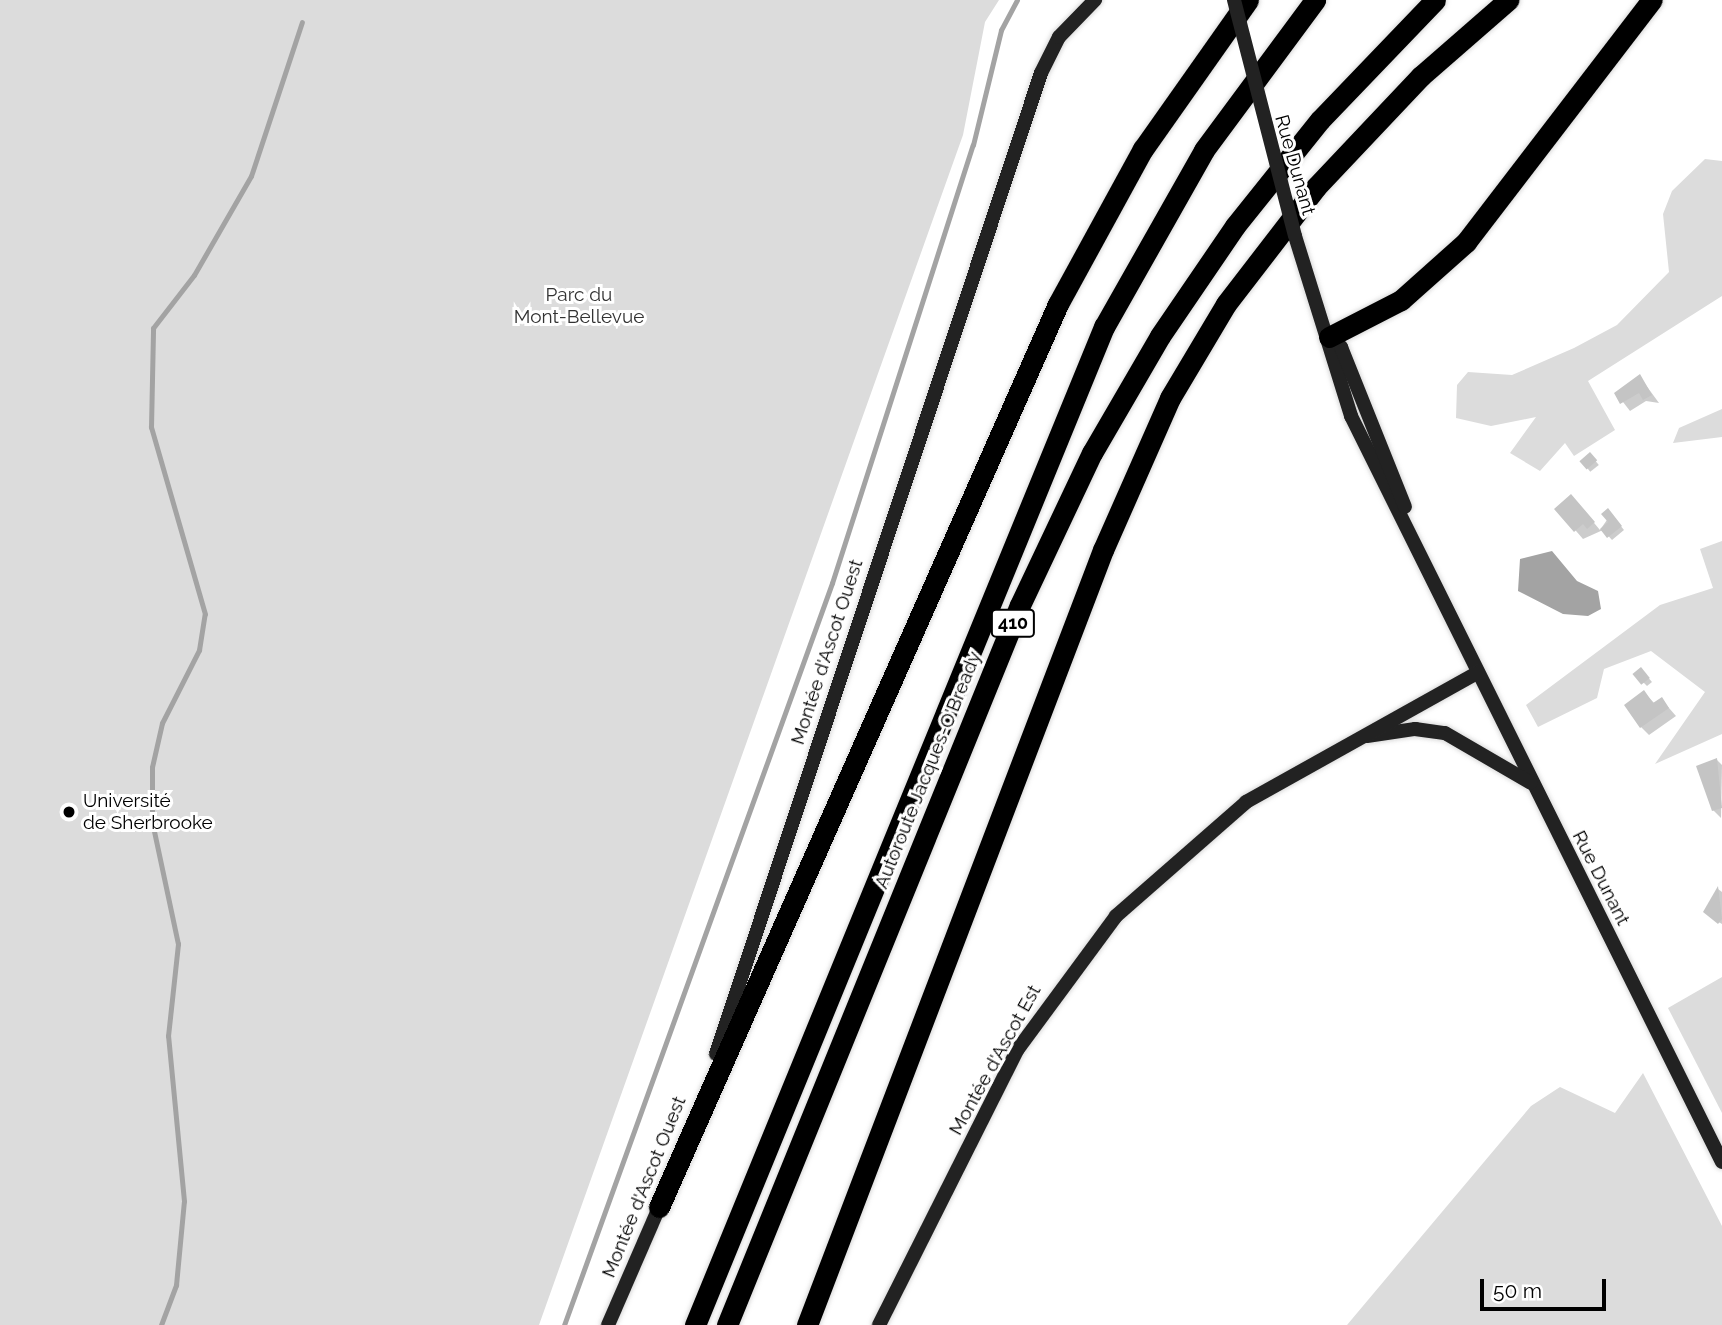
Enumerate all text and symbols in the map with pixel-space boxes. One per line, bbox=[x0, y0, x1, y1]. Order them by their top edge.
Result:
street label: Rue Dunant bbox=[1270, 112, 1320, 218]
park label: Parc du Mont-Bellevue bbox=[514, 284, 644, 328]
street label: Montée d'Ascot Ouest bbox=[786, 557, 868, 747]
road number: 410 bbox=[990, 608, 1036, 638]
street label: Autoroute Jacques-O'Bready bbox=[870, 648, 986, 892]
place label: Université de Sherbrooke bbox=[83, 790, 213, 834]
marker: Université de Sherbrooke bbox=[61, 804, 77, 820]
street label: Rue Dunant bbox=[1567, 827, 1635, 929]
street label: Montée d'Ascot Est bbox=[944, 981, 1046, 1139]
street label: Montée d'Ascot Ouest bbox=[597, 1093, 691, 1281]
scale bar bbox=[1484, 1266, 1610, 1310]
text: 50 m bbox=[1493, 1278, 1542, 1303]

